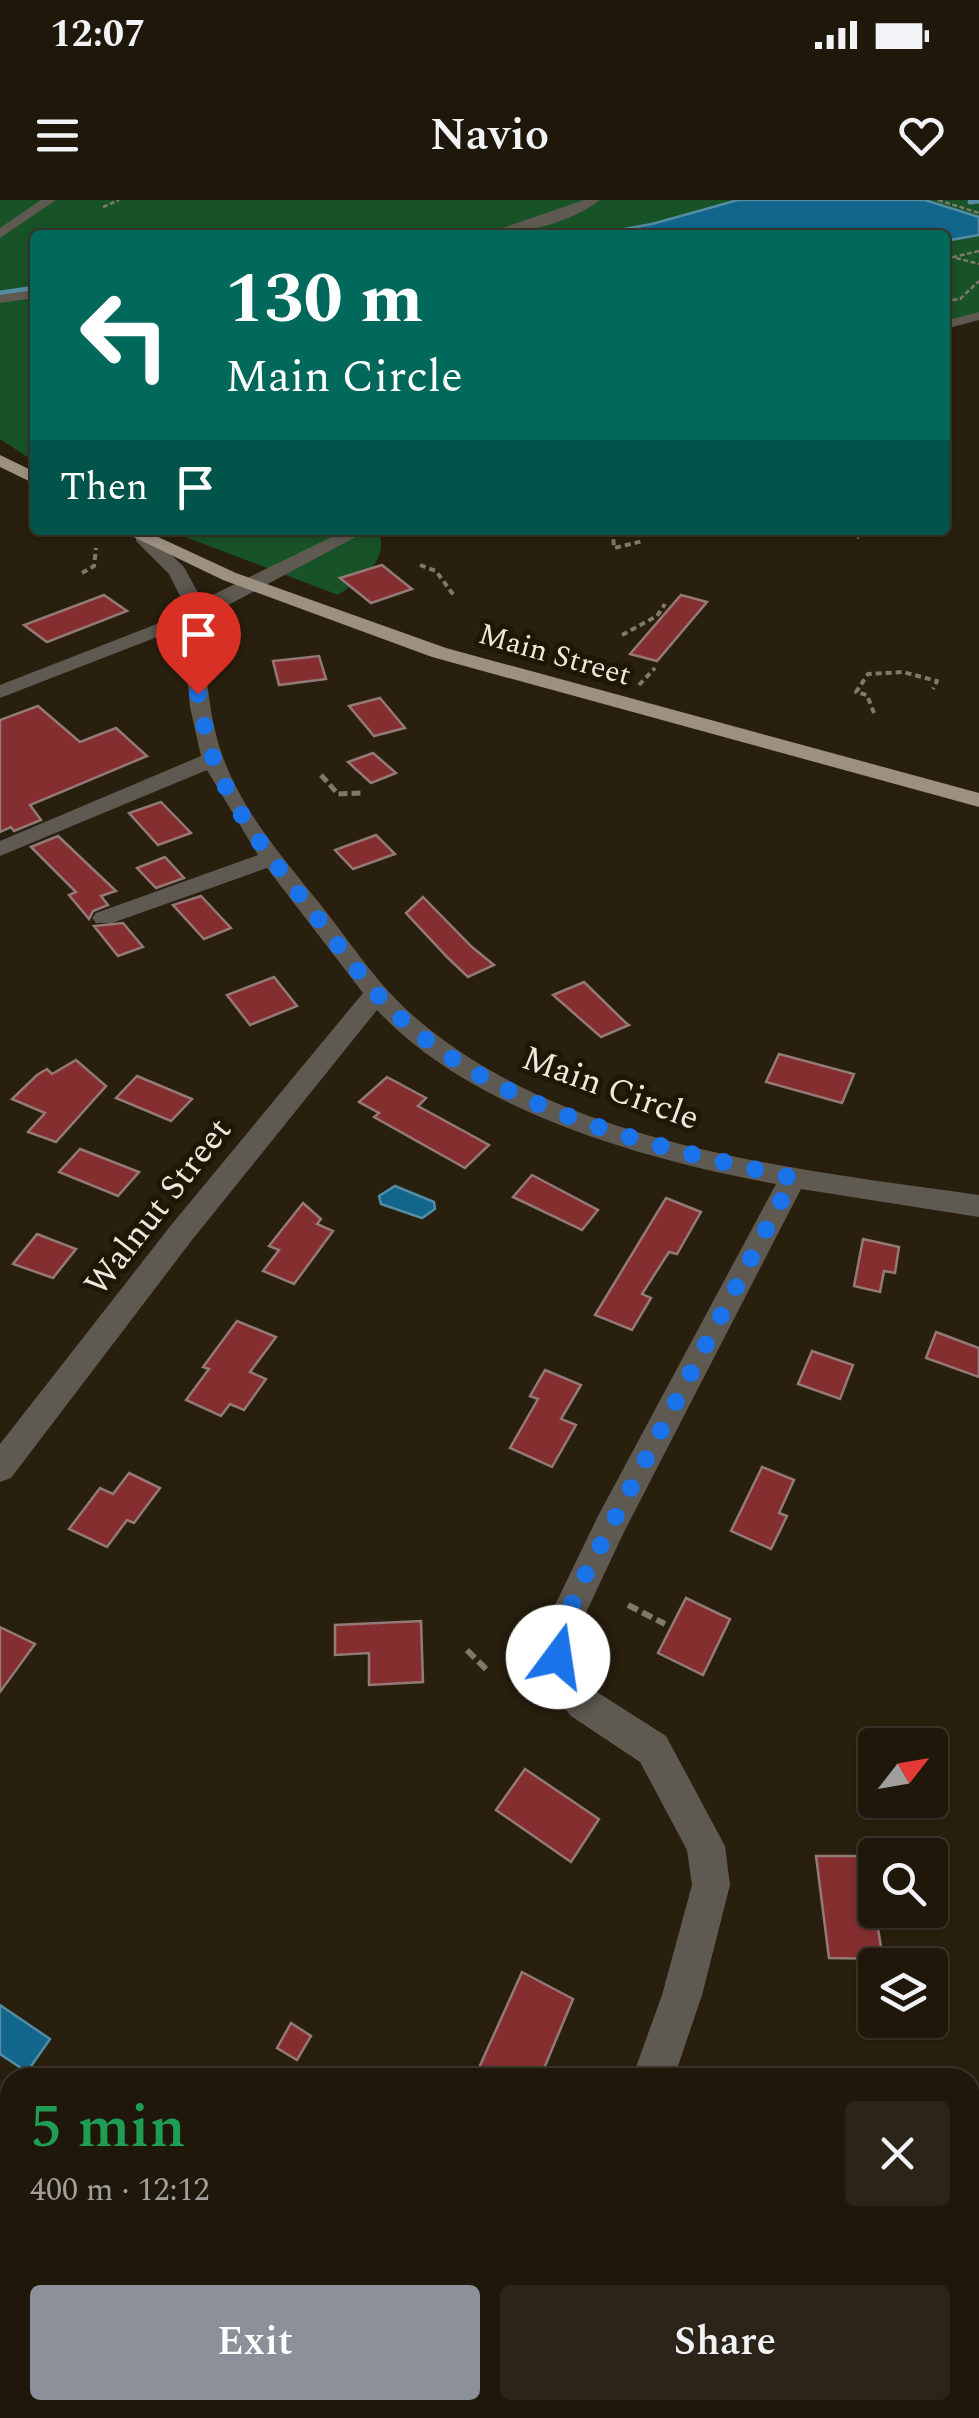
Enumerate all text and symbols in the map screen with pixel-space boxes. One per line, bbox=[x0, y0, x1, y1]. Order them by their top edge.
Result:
text: 12:07 bbox=[50, 6, 145, 64]
text: Navio bbox=[430, 101, 549, 170]
icon: menu bbox=[30, 108, 85, 163]
icon: heart bbox=[894, 108, 949, 163]
text: 130 m bbox=[225, 247, 423, 353]
icon: left bbox=[60, 270, 190, 400]
text: Main Circle bbox=[225, 343, 463, 412]
text: Then bbox=[60, 459, 148, 517]
icon: arrive bbox=[168, 460, 223, 515]
pin bbox=[156, 592, 241, 695]
icon: arrive bbox=[171, 607, 226, 662]
street label: Main Street bbox=[473, 611, 636, 699]
street label: Main Circle bbox=[514, 1032, 706, 1145]
street label: Walnut Street bbox=[71, 1106, 245, 1308]
position arrow bbox=[506, 1605, 610, 1709]
north arrow bbox=[858, 1728, 948, 1818]
map controls bbox=[858, 1728, 948, 2038]
button: search bbox=[858, 1838, 948, 1928]
button: layers bbox=[858, 1948, 948, 2038]
text: 5 min bbox=[30, 2082, 186, 2174]
button: close bbox=[845, 2101, 950, 2206]
text: 400 m · 12:12 bbox=[30, 2166, 210, 2215]
button: Exit bbox=[30, 2285, 480, 2400]
button: Share bbox=[500, 2285, 950, 2400]

